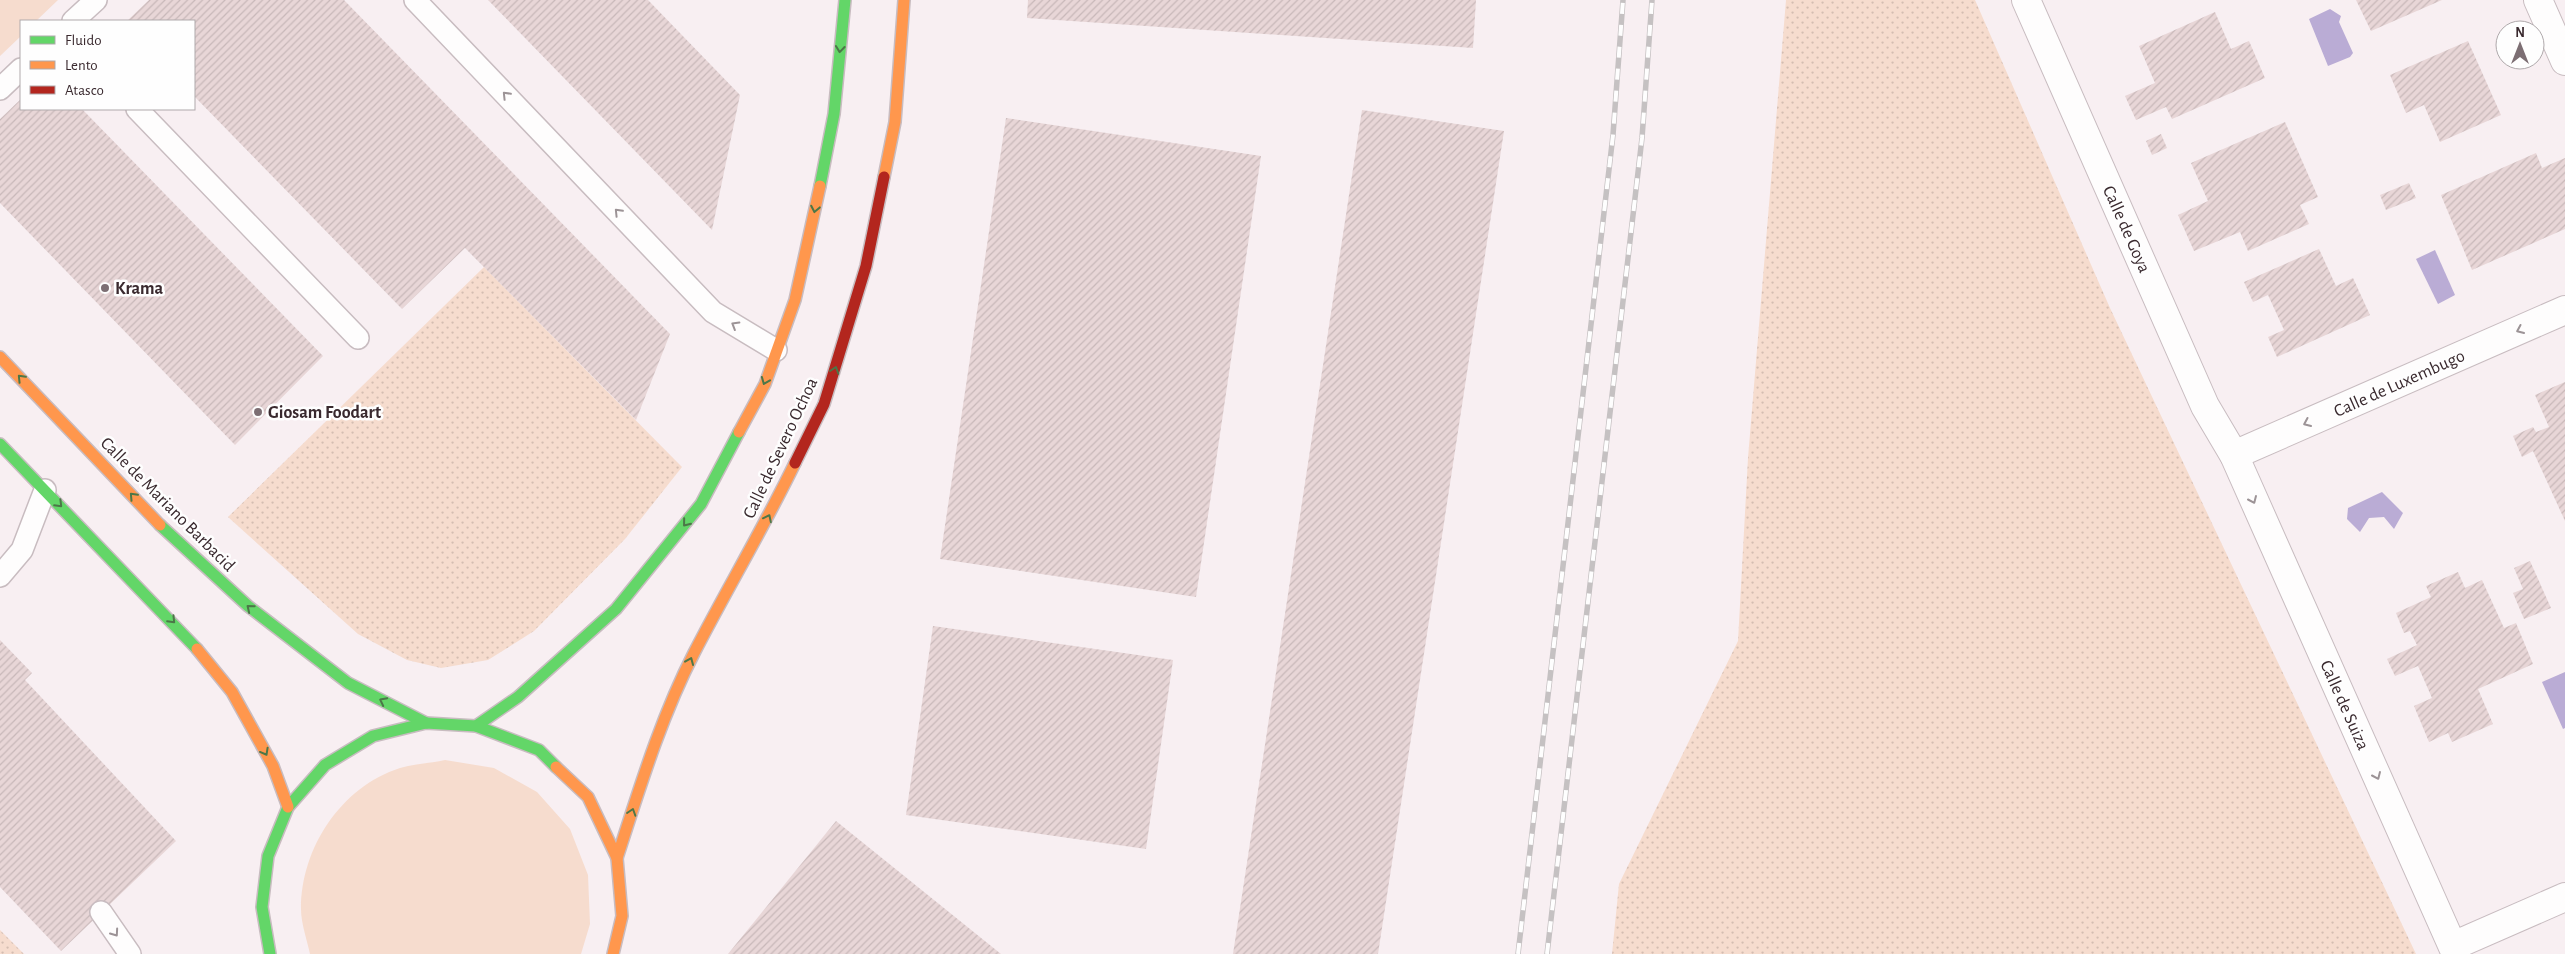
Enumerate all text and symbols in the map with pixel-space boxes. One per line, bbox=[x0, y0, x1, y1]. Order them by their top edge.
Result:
legend bbox=[20, 20, 195, 110]
north arrow bbox=[2495, 20, 2545, 70]
text: N bbox=[2515, 26, 2525, 40]
text: Fluido bbox=[65, 33, 102, 48]
one-way arrow bbox=[835, 45, 846, 53]
text: Lento bbox=[65, 58, 98, 73]
text: Atasco bbox=[65, 83, 104, 98]
one-way arrow bbox=[503, 92, 512, 101]
street label: Calle de Goya bbox=[2099, 183, 2153, 276]
one-way arrow bbox=[811, 205, 821, 213]
one-way arrow bbox=[615, 209, 624, 218]
place label: Krama bbox=[115, 280, 164, 298]
marker: Krama bbox=[99, 282, 111, 294]
one-way arrow bbox=[731, 321, 740, 331]
one-way arrow bbox=[2516, 323, 2525, 334]
street label: Calle de Luxembugo bbox=[2331, 347, 2468, 421]
one-way arrow bbox=[829, 366, 839, 375]
one-way arrow bbox=[17, 375, 26, 384]
street label: Calle de Severo Ochoa bbox=[740, 375, 821, 522]
one-way arrow bbox=[761, 376, 771, 385]
place label: Giosam Foodart bbox=[268, 404, 381, 422]
marker: Giosam Foodart bbox=[252, 406, 264, 418]
one-way arrow bbox=[2303, 416, 2312, 427]
street label: Calle de Mariano Barbacid bbox=[97, 434, 238, 575]
one-way arrow bbox=[130, 493, 139, 502]
one-way arrow bbox=[2247, 495, 2258, 504]
one-way arrow bbox=[53, 498, 62, 507]
one-way arrow bbox=[762, 514, 772, 523]
one-way arrow bbox=[684, 517, 692, 526]
one-way arrow bbox=[247, 605, 256, 613]
one-way arrow bbox=[166, 615, 175, 624]
one-way arrow bbox=[685, 657, 695, 665]
street label: Calle de Suiza bbox=[2316, 658, 2372, 753]
one-way arrow bbox=[379, 697, 388, 707]
one-way arrow bbox=[259, 747, 269, 756]
one-way arrow bbox=[2370, 771, 2381, 780]
one-way arrow bbox=[626, 808, 636, 817]
one-way arrow bbox=[109, 927, 118, 937]

